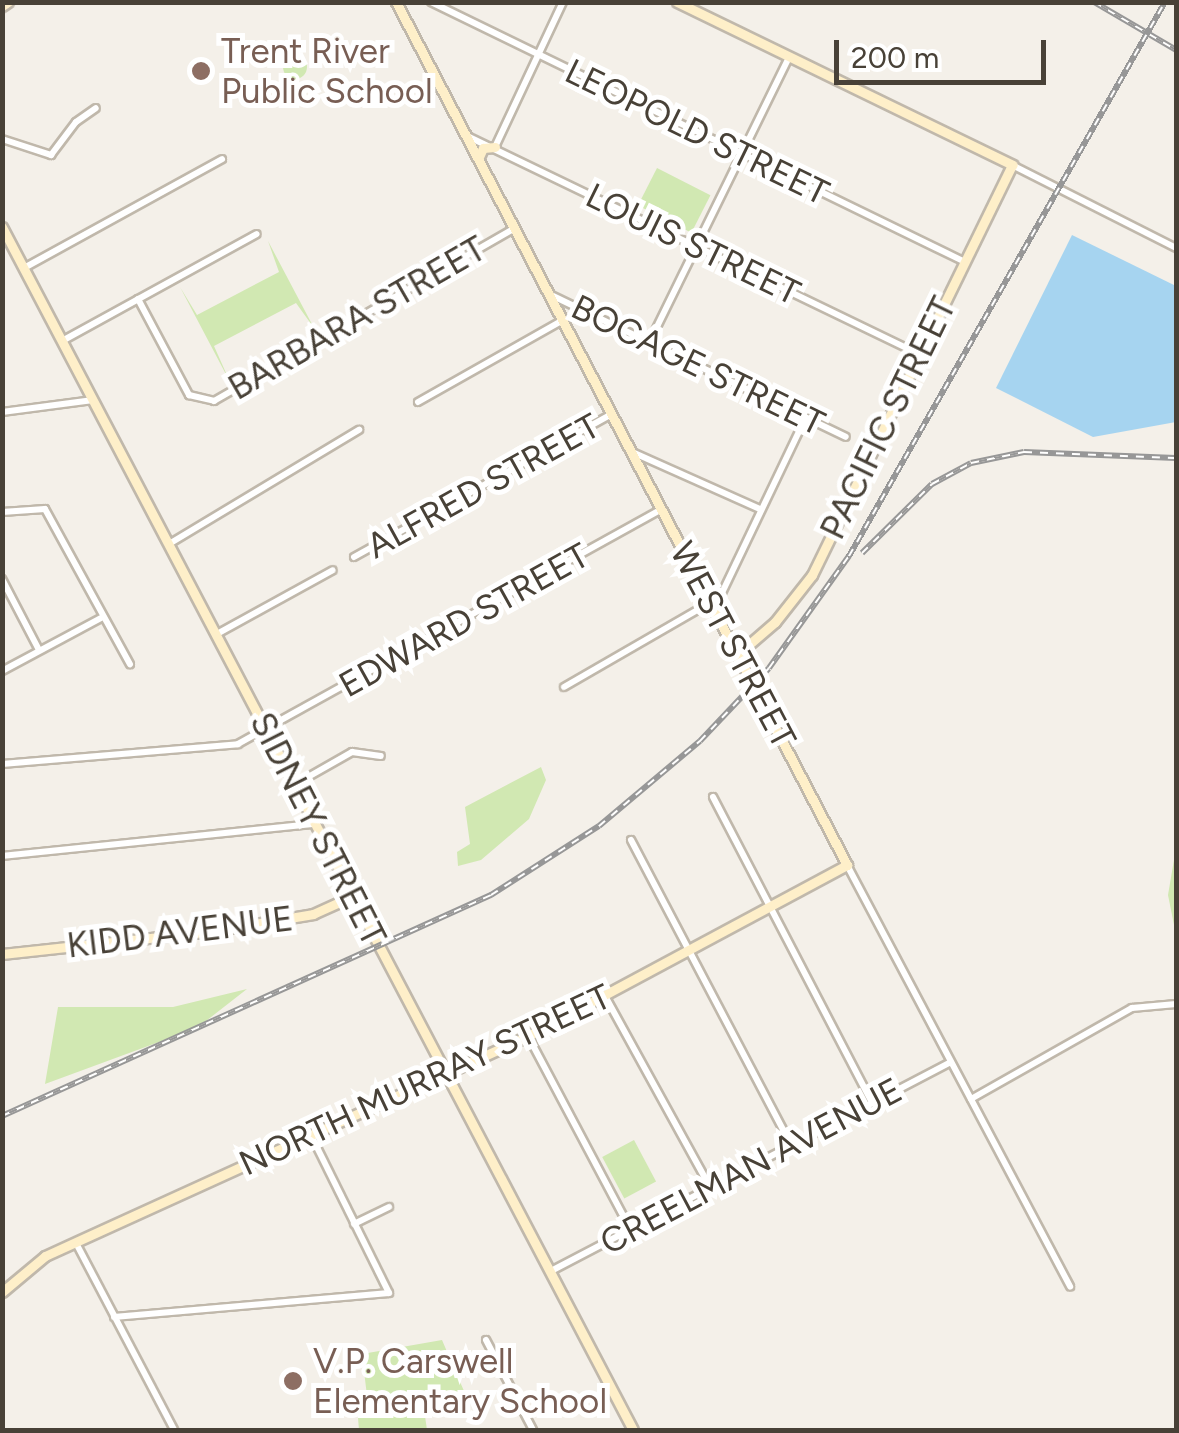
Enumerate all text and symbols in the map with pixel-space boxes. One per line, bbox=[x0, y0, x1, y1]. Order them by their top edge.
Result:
scale bar bbox=[839, 20, 1052, 82]
place label: Trent River Public School bbox=[221, 30, 433, 112]
text: 200 m bbox=[851, 39, 939, 76]
street label: LEOPOLD STREET bbox=[558, 50, 836, 214]
marker: Trent River Public School bbox=[190, 60, 212, 82]
street label: LOUIS STREET bbox=[579, 174, 807, 314]
street label: BARBARA STREET bbox=[221, 227, 493, 409]
street label: BOCAGE STREET bbox=[565, 286, 831, 444]
street label: PACIFIC STREET bbox=[811, 290, 965, 546]
street label: ALFRED STREET bbox=[359, 405, 607, 567]
street label: EDWARD STREET bbox=[332, 534, 596, 706]
street label: WEST STREET bbox=[661, 535, 805, 755]
street label: SIDNEY STREET bbox=[241, 705, 395, 953]
street label: KIDD AVENUE bbox=[65, 897, 295, 967]
street label: NORTH MURRAY STREET bbox=[233, 975, 617, 1185]
street label: CREELMAN AVENUE bbox=[593, 1069, 909, 1263]
place label: V.P. Carswell Elementary School bbox=[313, 1340, 607, 1422]
marker: V.P. Carswell Elementary School bbox=[282, 1370, 304, 1392]

